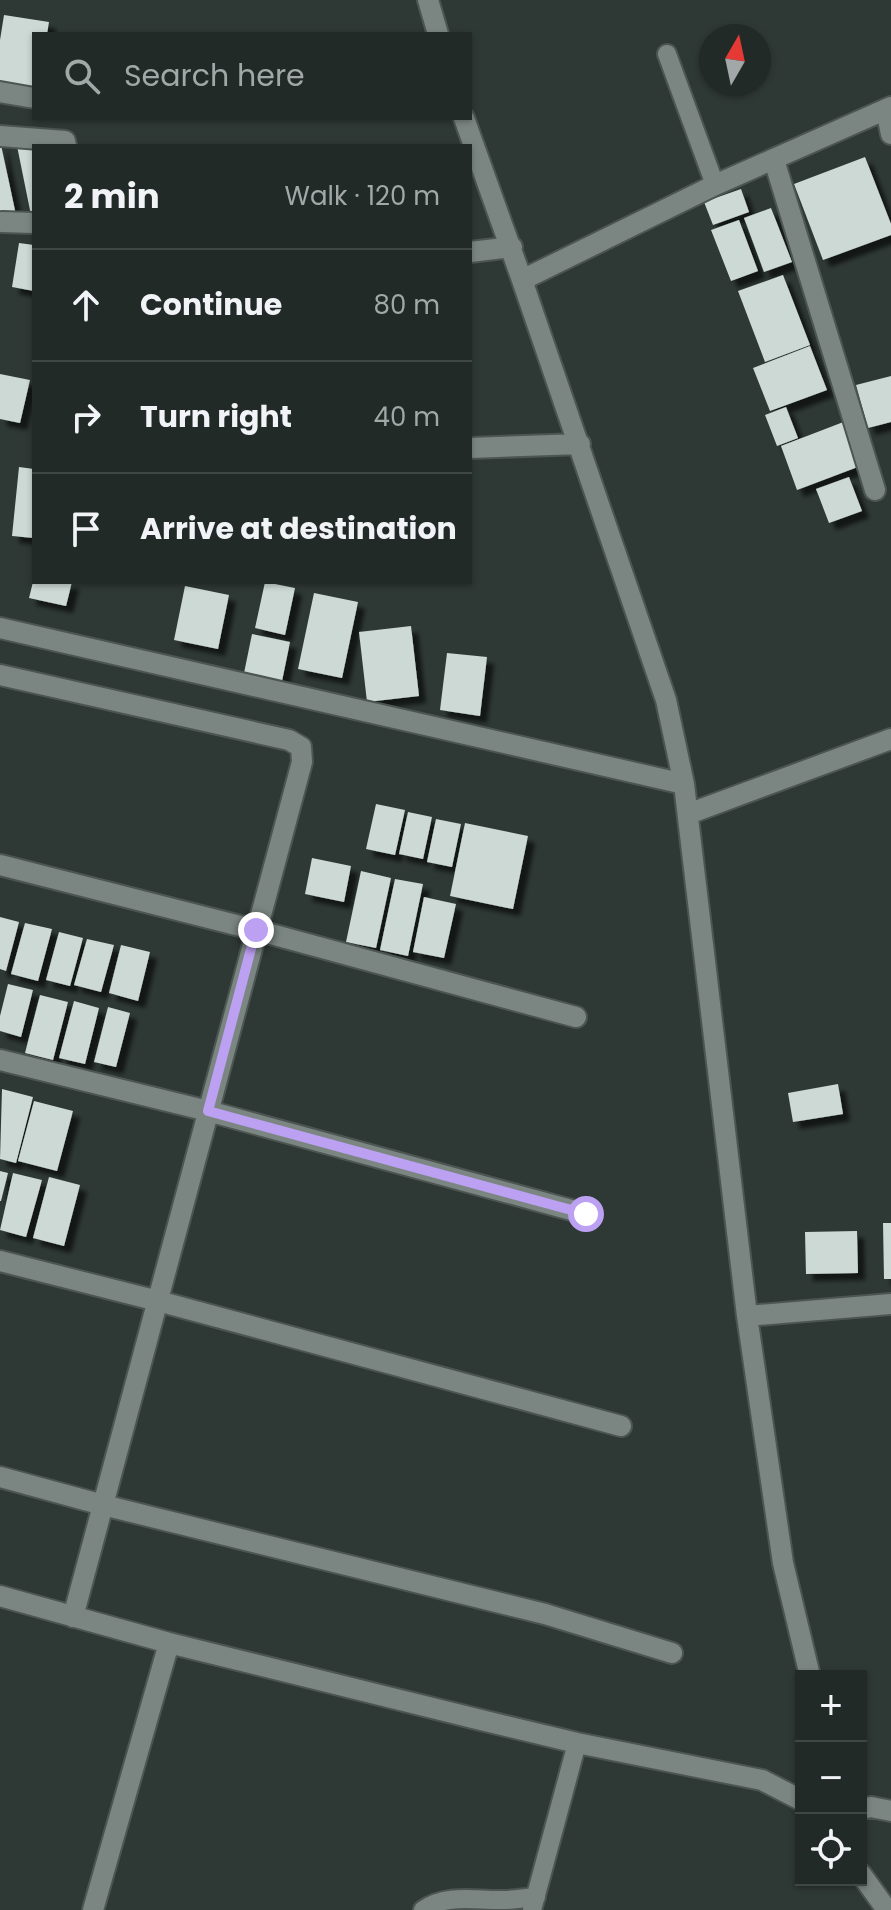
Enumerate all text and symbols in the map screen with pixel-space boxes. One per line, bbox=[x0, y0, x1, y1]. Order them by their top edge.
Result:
north arrow bbox=[699, 24, 771, 96]
search box bbox=[32, 32, 472, 120]
icon: search bbox=[60, 54, 104, 98]
text: Search here bbox=[124, 54, 305, 97]
text: 2 min bbox=[64, 172, 160, 220]
text: Walk · 120 m bbox=[285, 178, 440, 214]
icon: ahead bbox=[64, 283, 108, 327]
text: Continue bbox=[140, 283, 282, 326]
text: 80 m bbox=[374, 287, 440, 323]
icon: right bbox=[64, 395, 108, 439]
text: Turn right bbox=[140, 395, 292, 438]
text: 40 m bbox=[374, 399, 440, 435]
icon: arrive bbox=[64, 507, 108, 551]
text: Arrive at destination bbox=[140, 507, 457, 550]
route end bbox=[238, 912, 274, 948]
route start bbox=[568, 1196, 604, 1232]
map controls bbox=[795, 1670, 867, 1886]
button: + bbox=[795, 1670, 867, 1742]
button: − bbox=[795, 1742, 867, 1814]
button: locate bbox=[795, 1814, 867, 1886]

